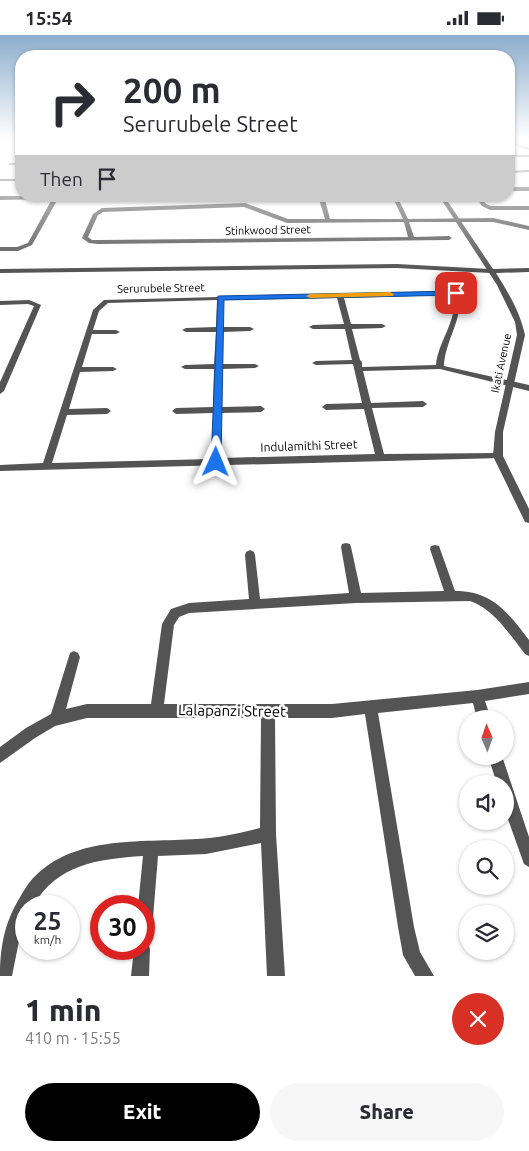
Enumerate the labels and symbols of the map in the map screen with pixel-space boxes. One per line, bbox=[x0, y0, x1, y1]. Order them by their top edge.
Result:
street label: Stinkwood Street bbox=[225, 223, 312, 237]
pin bbox=[435, 272, 477, 314]
street label: Serurubele Street bbox=[117, 281, 205, 295]
street label: Ikati Avenue bbox=[489, 332, 513, 394]
position arrow bbox=[189, 435, 241, 487]
street label: Indulamithi Street bbox=[260, 437, 358, 454]
street label: Lalapanzi Street bbox=[178, 701, 286, 720]
north arrow bbox=[459, 710, 514, 765]
speed limit sign: 30 bbox=[90, 895, 155, 960]

